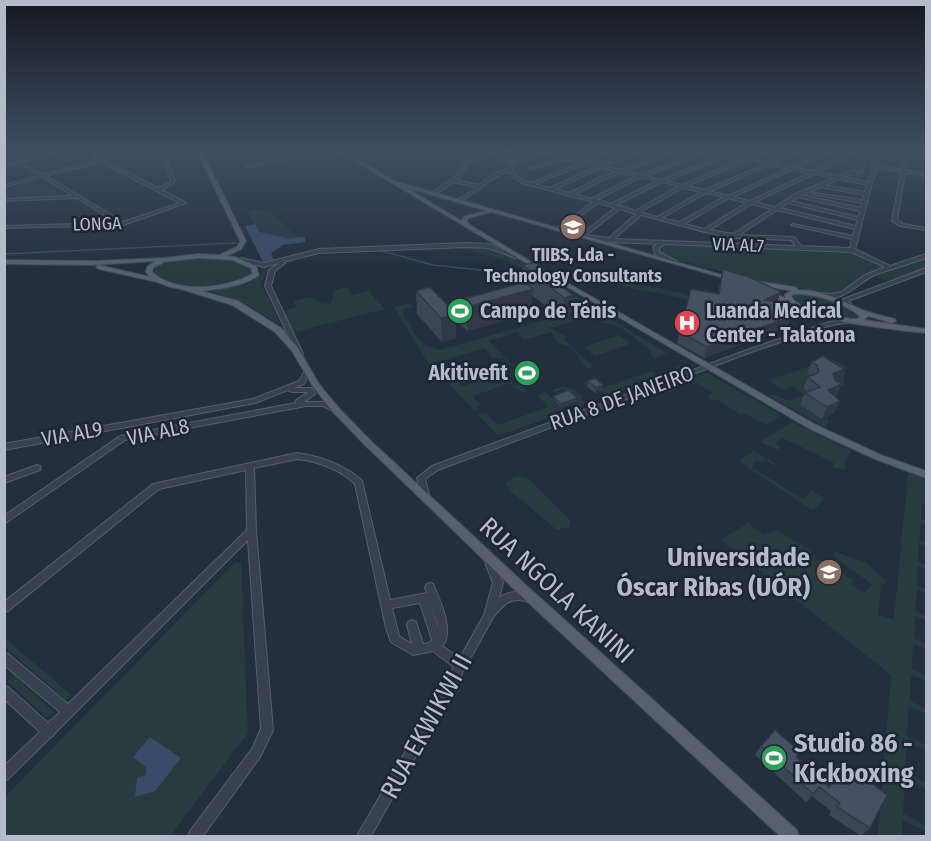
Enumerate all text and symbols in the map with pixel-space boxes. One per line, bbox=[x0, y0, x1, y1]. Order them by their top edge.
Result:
street label: LONGA bbox=[72, 212, 122, 236]
school or university icon: TIIBS, Lda - Technology Consultants bbox=[558, 212, 588, 242]
street label: VIA AL7 bbox=[712, 233, 764, 257]
place label: TIIBS, Lda - Technology Consultants bbox=[484, 244, 662, 287]
sports icon: Campo de Ténis bbox=[445, 296, 475, 326]
place label: Campo de Ténis bbox=[480, 298, 616, 324]
place label: Luanda Medical Center - Talatona bbox=[706, 298, 855, 348]
hospital icon: Luanda Medical Center - Talatona bbox=[672, 308, 702, 338]
sports icon: Akitivefit bbox=[512, 358, 542, 388]
place label: Akitivefit bbox=[427, 360, 509, 386]
street label: RUA 8 DE JANEIRO bbox=[547, 360, 697, 436]
street label: VIA AL8 bbox=[125, 413, 191, 451]
street label: VIA AL9 bbox=[39, 416, 105, 452]
street label: RUA NGOLA KANINI bbox=[473, 511, 640, 670]
place label: Universidade Óscar Ribas (UÓR) bbox=[617, 542, 810, 603]
school or university icon: Universidade Óscar Ribas (UÓR) bbox=[814, 557, 844, 587]
street label: RUA EKWIKWI II bbox=[374, 648, 479, 804]
place label: Studio 86 - Kickboxing bbox=[794, 728, 914, 789]
sports icon: Studio 86 - Kickboxing bbox=[759, 743, 789, 773]

